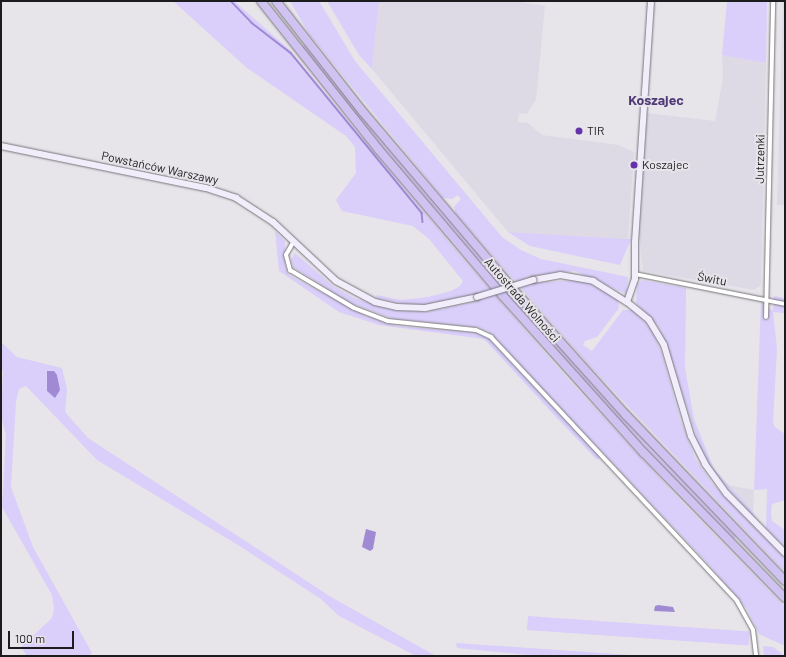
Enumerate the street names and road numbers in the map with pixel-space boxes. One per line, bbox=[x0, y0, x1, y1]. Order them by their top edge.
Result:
street label: Jutrzenki bbox=[752, 134, 768, 184]
street label: Powstańców Warszawy bbox=[100, 149, 220, 187]
street label: Autostrada Wolności bbox=[481, 255, 563, 345]
street label: Świtu bbox=[696, 269, 728, 289]

